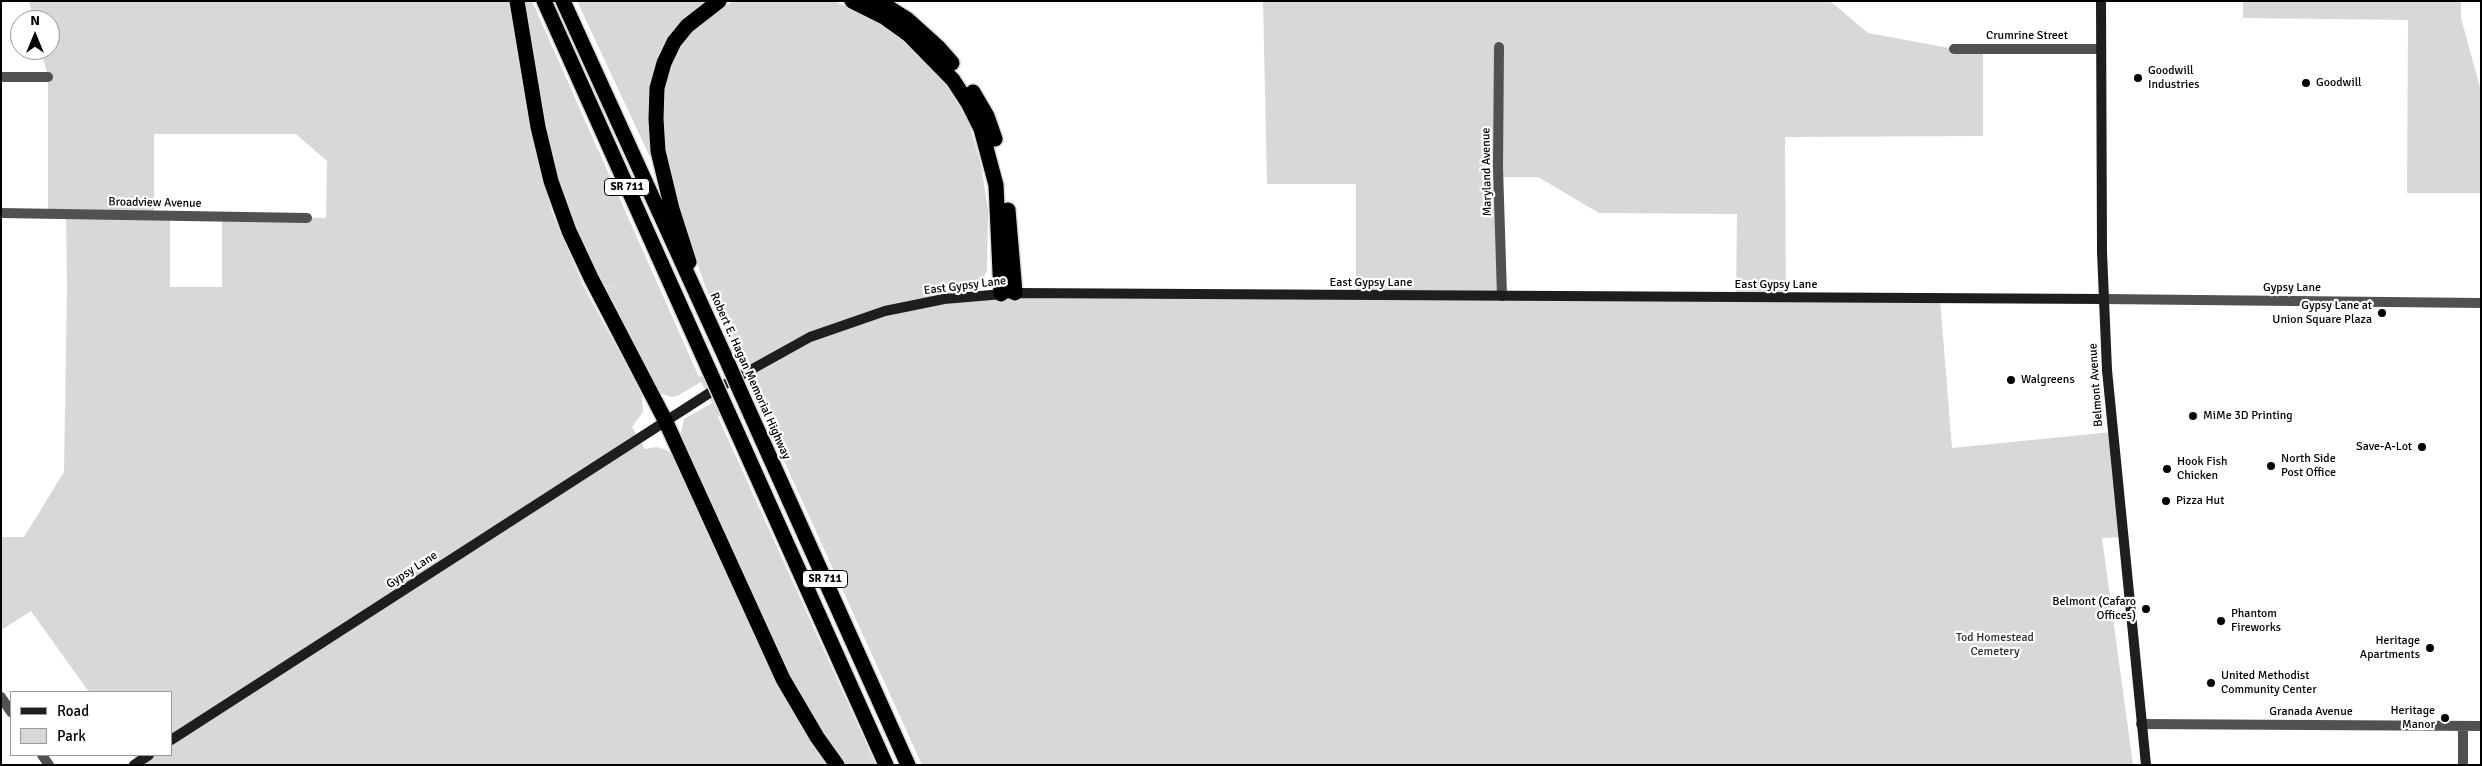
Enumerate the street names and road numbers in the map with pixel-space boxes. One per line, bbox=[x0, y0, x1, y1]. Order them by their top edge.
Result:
street label: Crumrine Street bbox=[1986, 29, 2068, 43]
street label: Maryland Avenue bbox=[1479, 127, 1495, 217]
road number: SR 711 bbox=[604, 178, 650, 196]
street label: Broadview Avenue bbox=[108, 195, 202, 211]
street label: East Gypsy Lane bbox=[923, 274, 1007, 298]
street label: East Gypsy Lane bbox=[1330, 276, 1412, 290]
street label: East Gypsy Lane bbox=[1735, 278, 1817, 292]
street label: Gypsy Lane bbox=[2263, 281, 2321, 295]
street label: Robert E. Hagan Memorial Highway bbox=[707, 290, 793, 462]
street label: Belmont Avenue bbox=[2086, 343, 2106, 427]
street label: Gypsy Lane bbox=[384, 548, 440, 592]
road number: SR 711 bbox=[802, 570, 848, 588]
street label: Granada Avenue bbox=[2269, 705, 2353, 719]

